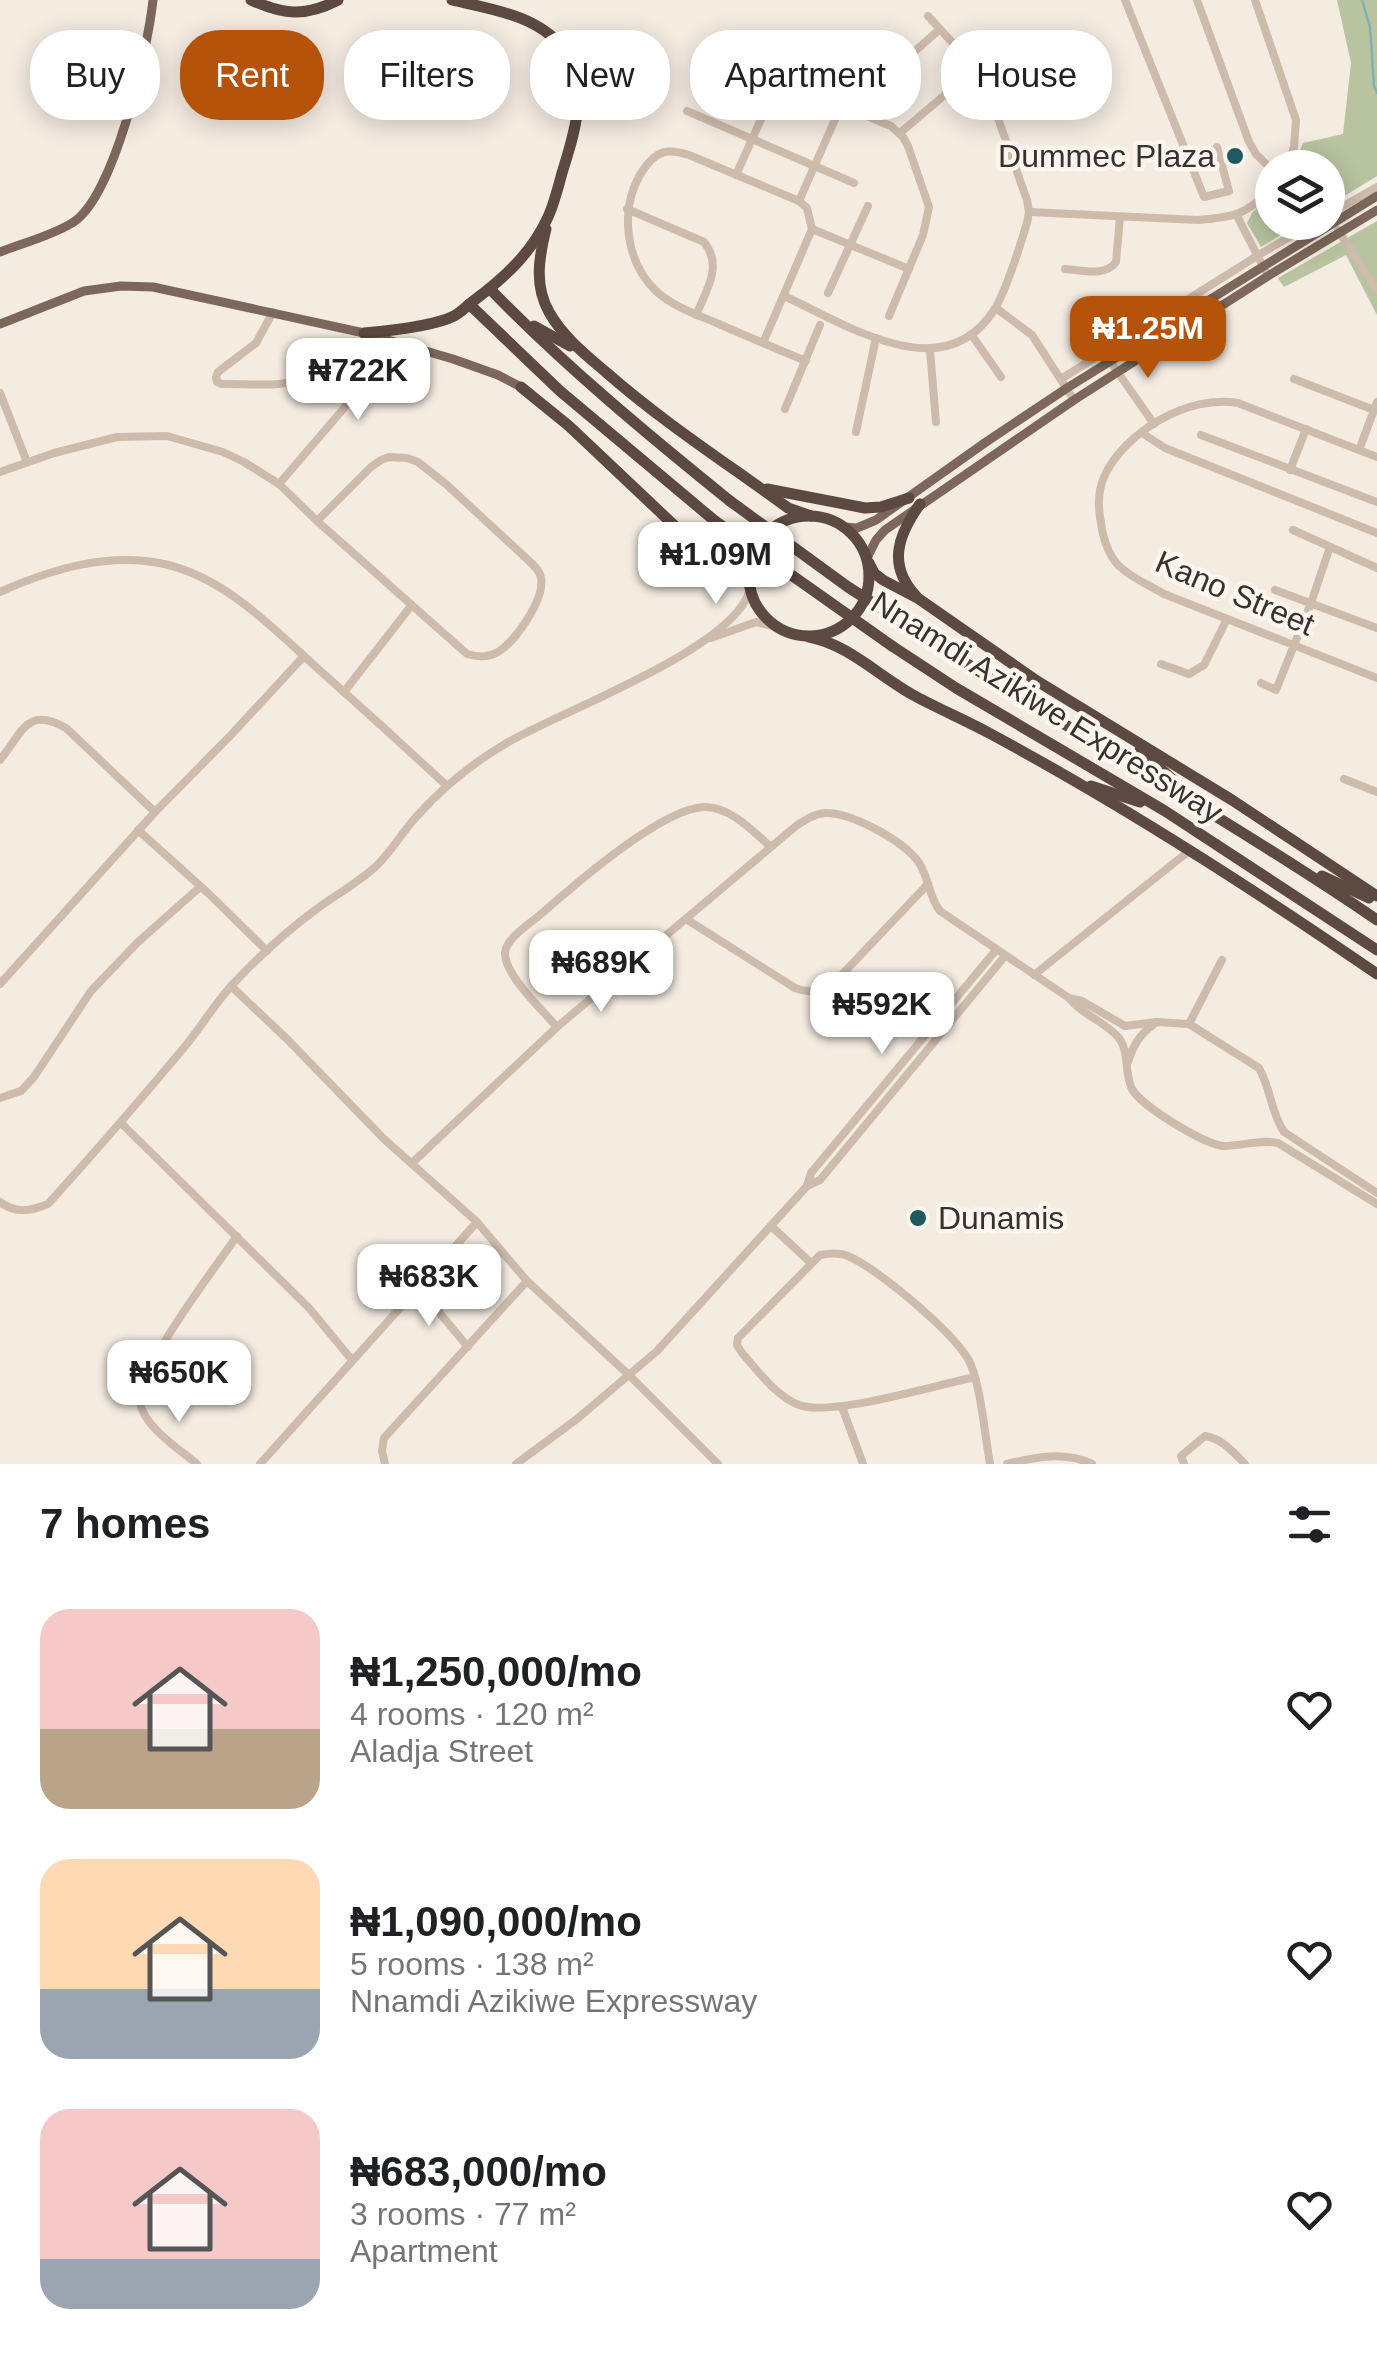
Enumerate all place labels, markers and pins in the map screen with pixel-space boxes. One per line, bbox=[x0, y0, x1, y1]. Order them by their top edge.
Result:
place label: Dummec Plaza bbox=[998, 138, 1215, 174]
marker: Dummec Plaza bbox=[1224, 145, 1246, 167]
pin: ₦1.25M bbox=[1067, 296, 1229, 381]
pin: ₦722K bbox=[288, 338, 428, 423]
pin: ₦1.09M bbox=[635, 522, 797, 607]
pin: ₦689K bbox=[531, 930, 671, 1015]
pin: ₦592K bbox=[812, 972, 952, 1057]
place label: Dunamis bbox=[938, 1200, 1064, 1236]
marker: Dunamis bbox=[907, 1207, 929, 1229]
pin: ₦683K bbox=[359, 1244, 499, 1329]
pin: ₦650K bbox=[109, 1340, 249, 1425]

